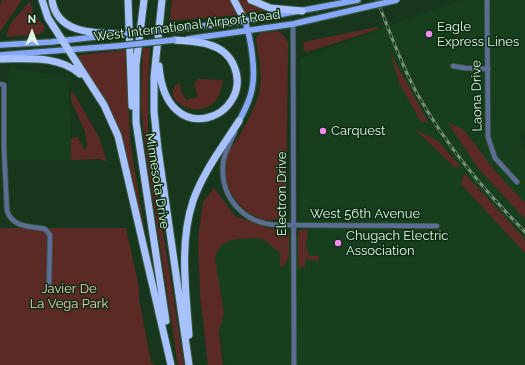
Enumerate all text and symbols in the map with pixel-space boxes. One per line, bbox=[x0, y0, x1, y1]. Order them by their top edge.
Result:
street label: West International Airport Road bbox=[93, 7, 281, 45]
north arrow bbox=[12, 12, 52, 52]
text: N bbox=[28, 13, 36, 26]
place label: Eagle Express Lines bbox=[437, 19, 519, 50]
marker: Eagle Express Lines bbox=[424, 29, 434, 39]
street label: Laona Drive bbox=[469, 60, 485, 132]
place label: Carquest bbox=[331, 123, 385, 139]
marker: Carquest bbox=[318, 126, 328, 136]
street label: Minnesota Drive bbox=[142, 132, 172, 230]
street label: Electron Drive bbox=[274, 152, 290, 236]
street label: West 56th Avenue bbox=[310, 206, 420, 222]
place label: Chugach Electric Association bbox=[346, 228, 448, 259]
marker: Chugach Electric Association bbox=[333, 238, 343, 248]
park label: Javier De La Vega Park bbox=[30, 281, 108, 312]

